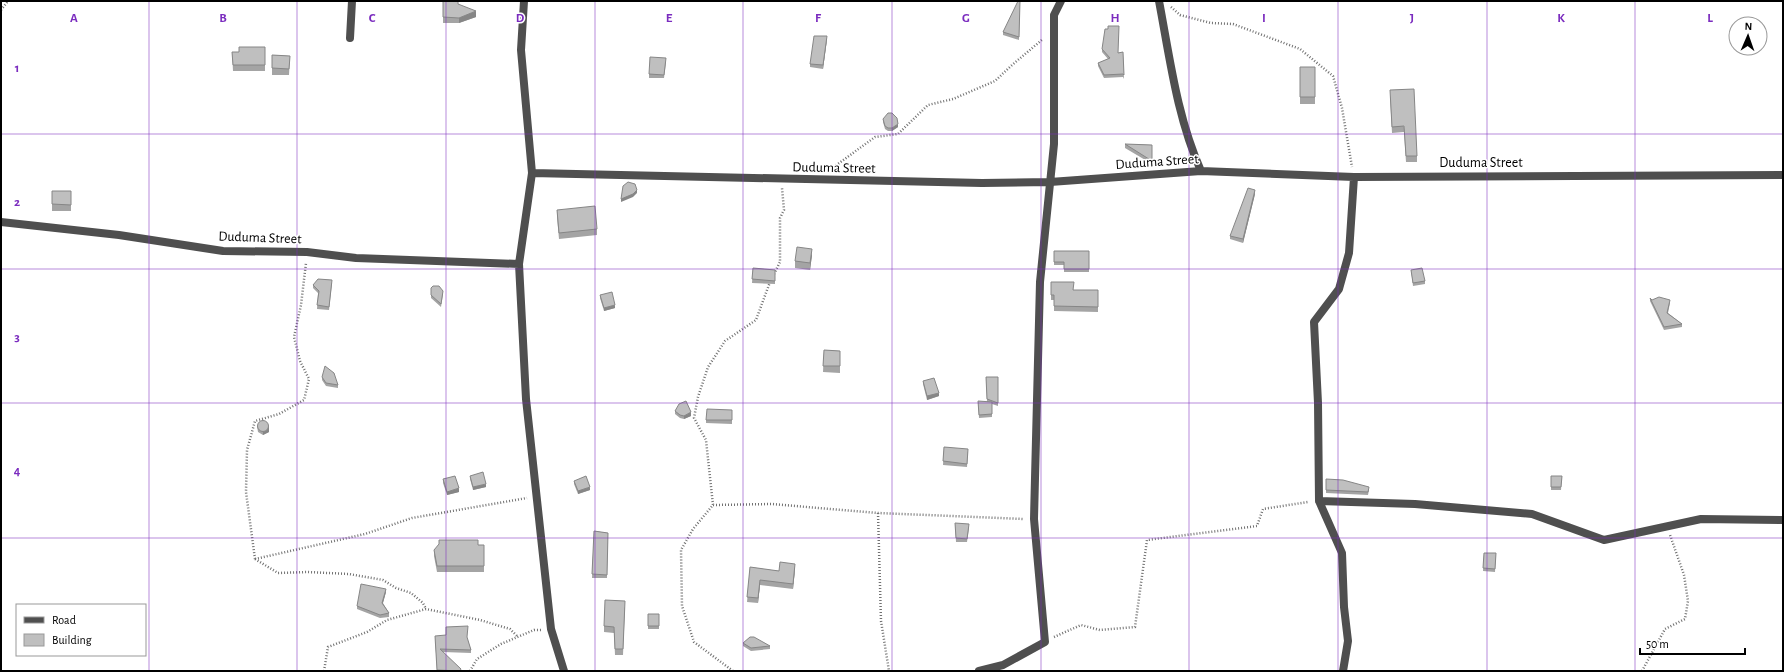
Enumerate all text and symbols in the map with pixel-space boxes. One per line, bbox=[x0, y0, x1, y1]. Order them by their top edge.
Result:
text: A bbox=[70, 12, 78, 25]
text: B bbox=[219, 12, 227, 25]
text: C bbox=[369, 12, 376, 25]
text: D bbox=[516, 12, 525, 25]
text: E bbox=[666, 12, 673, 25]
text: F bbox=[815, 12, 822, 25]
text: G bbox=[962, 12, 970, 25]
text: H bbox=[1110, 12, 1120, 25]
text: I bbox=[1262, 12, 1266, 25]
text: J bbox=[1410, 12, 1414, 25]
text: K bbox=[1557, 12, 1565, 25]
text: L bbox=[1707, 12, 1713, 25]
north arrow bbox=[1728, 16, 1768, 56]
text: N bbox=[1744, 21, 1752, 32]
text: 1 bbox=[15, 62, 19, 75]
street label: Duduma Street bbox=[1115, 152, 1200, 172]
street label: Duduma Street bbox=[1439, 156, 1523, 170]
street label: Duduma Street bbox=[792, 160, 876, 176]
text: 2 bbox=[14, 196, 20, 209]
street label: Duduma Street bbox=[218, 230, 302, 246]
text: 3 bbox=[14, 331, 20, 344]
text: 4 bbox=[14, 465, 21, 478]
legend bbox=[16, 604, 146, 656]
text: Road bbox=[52, 614, 76, 626]
scale bar bbox=[1640, 630, 1745, 656]
text: Building bbox=[52, 634, 92, 646]
text: 50 m bbox=[1646, 638, 1669, 650]

